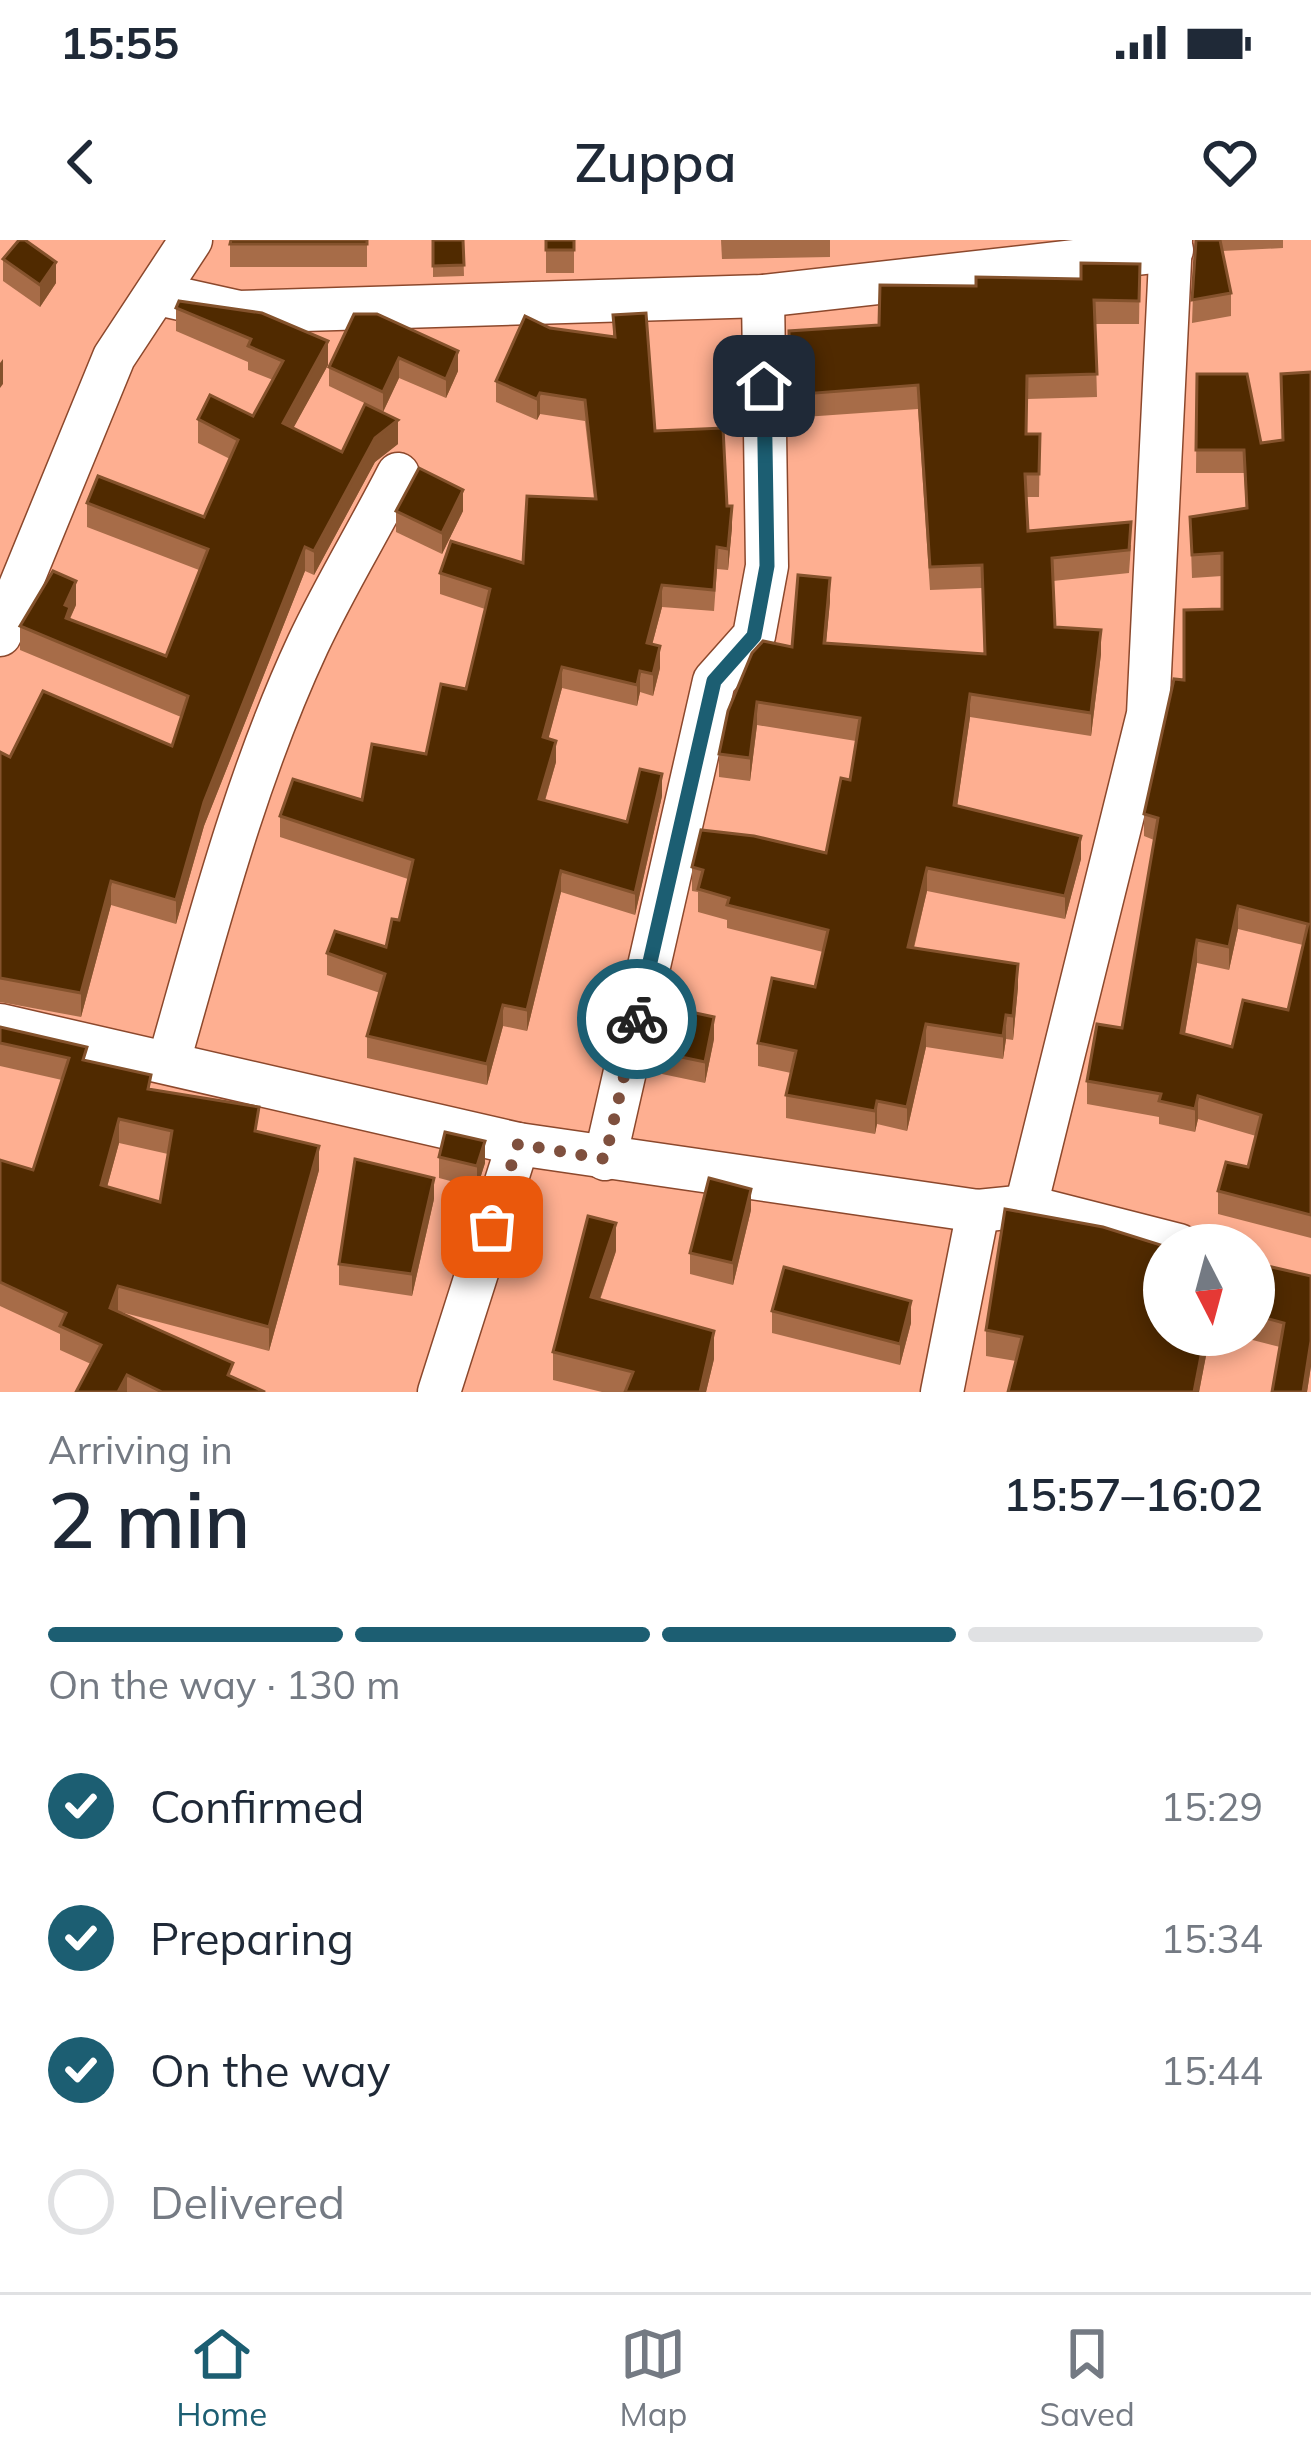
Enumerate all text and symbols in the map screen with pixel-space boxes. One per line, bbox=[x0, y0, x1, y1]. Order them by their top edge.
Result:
text: 15:55 bbox=[60, 14, 179, 70]
text: Zuppa bbox=[574, 128, 737, 196]
icon: back bbox=[48, 129, 114, 195]
icon: heart bbox=[1197, 129, 1263, 195]
pin bbox=[713, 335, 815, 437]
icon: home bbox=[731, 353, 797, 419]
courier bbox=[577, 959, 697, 1079]
icon: bike bbox=[604, 986, 670, 1052]
pin bbox=[441, 1176, 543, 1278]
icon: bag bbox=[459, 1194, 525, 1260]
north arrow bbox=[1143, 1224, 1275, 1356]
map controls bbox=[1143, 1224, 1275, 1356]
text: Arriving in bbox=[48, 1425, 233, 1474]
text: 15:57–16:02 bbox=[1003, 1466, 1263, 1522]
text: 2 min bbox=[48, 1470, 251, 1568]
text: On the way · 130 m bbox=[48, 1660, 400, 1709]
icon: check bbox=[48, 1773, 114, 1839]
text: Confirmed bbox=[150, 1778, 364, 1834]
text: 15:29 bbox=[1161, 1782, 1263, 1831]
icon: check bbox=[48, 1905, 114, 1971]
text: Preparing bbox=[150, 1910, 354, 1966]
text: 15:34 bbox=[1161, 1914, 1263, 1963]
icon: check bbox=[48, 2037, 114, 2103]
text: On the way bbox=[150, 2042, 391, 2098]
text: 15:44 bbox=[1161, 2046, 1263, 2095]
text: Delivered bbox=[150, 2174, 345, 2230]
tab: Home bbox=[176, 2321, 267, 2434]
tab: Map bbox=[619, 2321, 687, 2434]
tab: Saved bbox=[1040, 2321, 1135, 2434]

